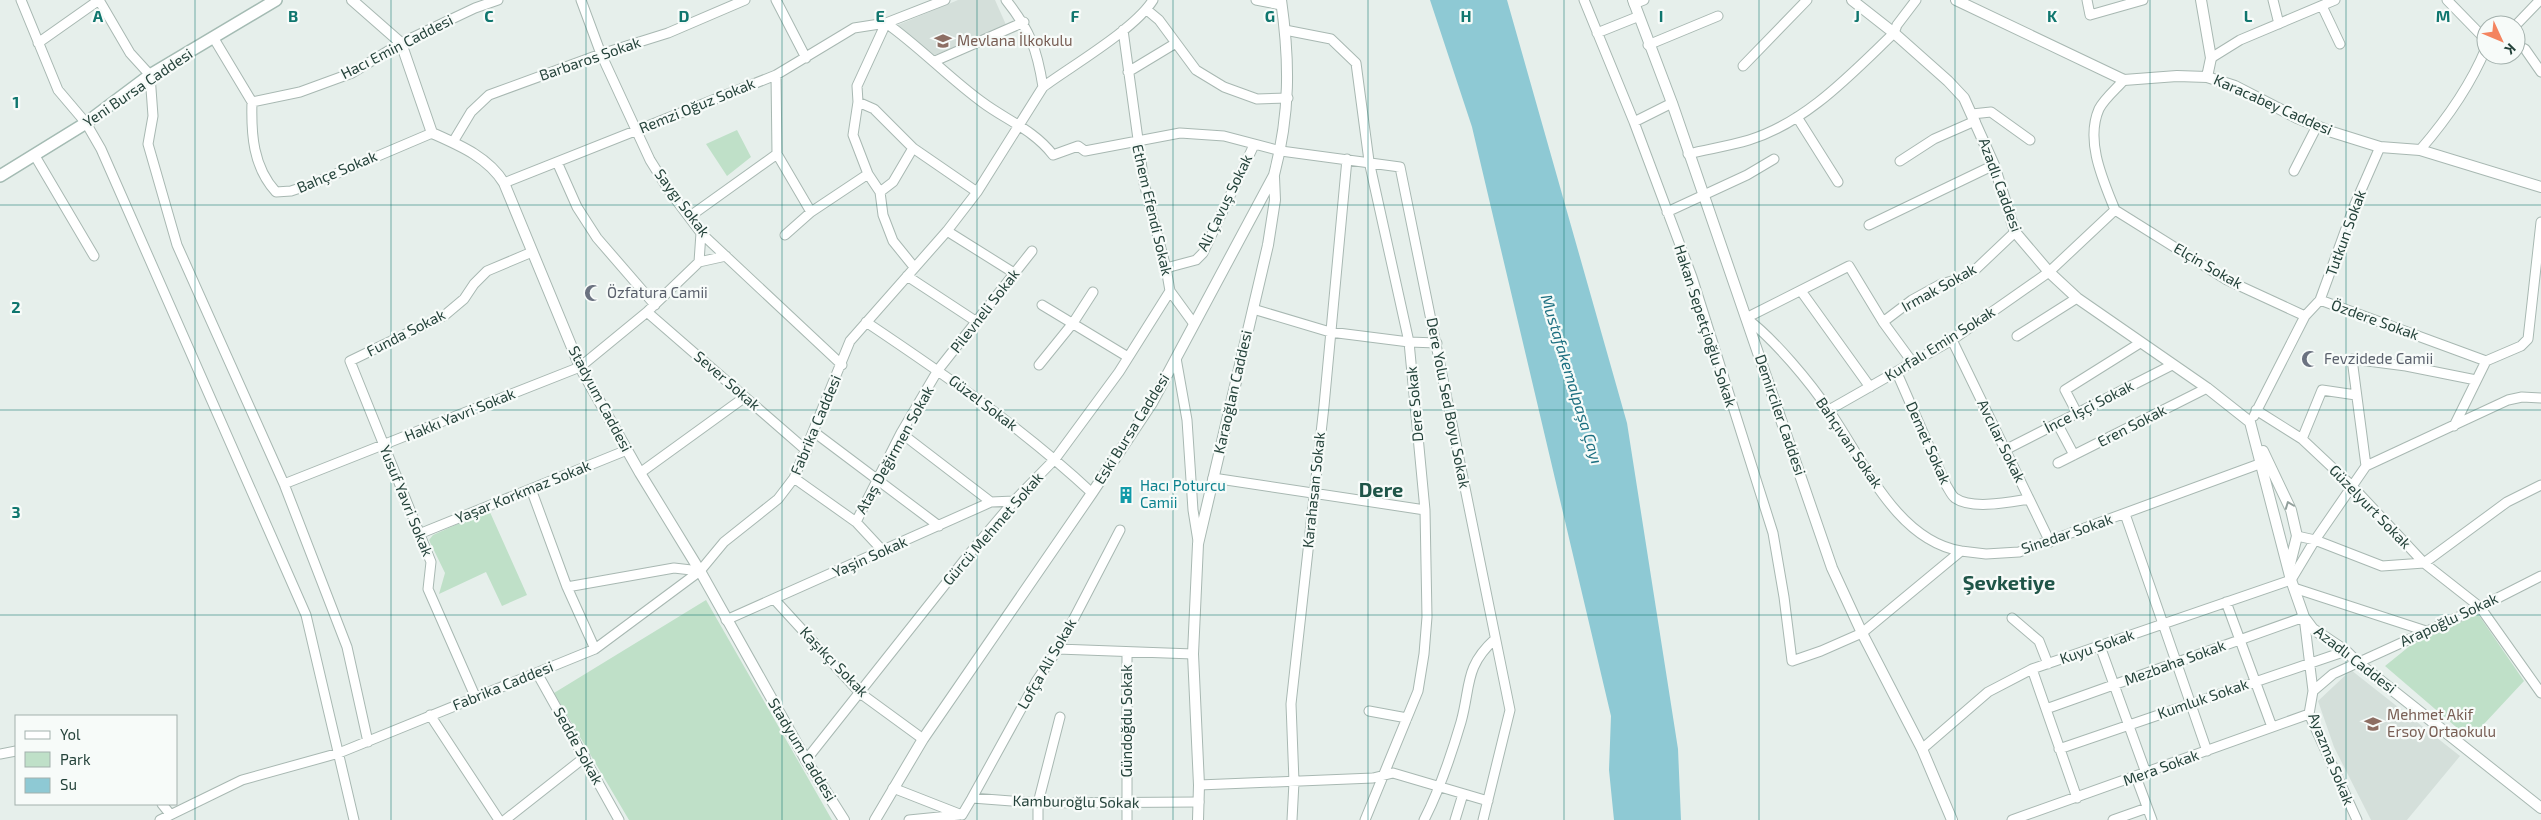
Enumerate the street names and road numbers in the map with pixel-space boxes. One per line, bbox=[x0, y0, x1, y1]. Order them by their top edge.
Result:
street label: Hacı Emin Caddesi bbox=[337, 10, 456, 82]
street label: Barbaros Sokak bbox=[537, 32, 643, 84]
street label: Yeni Bursa Caddesi bbox=[79, 44, 195, 130]
street label: Karacabey Caddesi bbox=[2211, 70, 2335, 138]
street label: Remzi Oğuz Sokak bbox=[636, 73, 758, 137]
street label: Azadlı Caddesi bbox=[1976, 135, 2026, 234]
street label: Ethem Efendi Sokak bbox=[1129, 142, 1177, 278]
street label: Bahçe Sokak bbox=[294, 146, 380, 197]
street label: Ali Çavuş Sokak bbox=[1193, 151, 1256, 254]
street label: Saygı Sokak bbox=[651, 165, 714, 240]
street label: Tutkun Sokak bbox=[2321, 187, 2369, 278]
street label: Elçin Sokak bbox=[2170, 238, 2246, 293]
street label: Hakan Sepetçioğlu Sokak bbox=[1670, 242, 1741, 410]
street label: Irmak Sokak bbox=[1898, 259, 1979, 315]
street label: Pilevneli Sokak bbox=[946, 264, 1023, 356]
street label: Özdere Sokak bbox=[2329, 295, 2422, 343]
street label: Kurfalı Emin Sokak bbox=[1881, 302, 1998, 384]
street label: Funda Sokak bbox=[363, 304, 448, 360]
street label: Dere Yolu Sed Boyu Sokak bbox=[1424, 316, 1474, 490]
street label: Karaoğlan Caddesi bbox=[1209, 328, 1255, 455]
street label: Stadyum Caddesi bbox=[565, 343, 636, 455]
street label: Sever Sokak bbox=[691, 347, 765, 414]
street label: Demirciler Caddesi bbox=[1752, 352, 1810, 477]
street label: Dere Sokak bbox=[1402, 365, 1426, 443]
street label: Güzel Sokak bbox=[946, 370, 1022, 434]
street label: Eski Bursa Caddesi bbox=[1090, 370, 1172, 487]
street label: Fabrika Caddesi bbox=[786, 372, 844, 477]
street label: İnce İşçi Sokak bbox=[2041, 376, 2137, 437]
street label: Ataş Değirmen Sokak bbox=[851, 382, 938, 517]
street label: Hakkı Yavri Sokak bbox=[402, 384, 518, 444]
street label: Bahçıvan Sokak bbox=[1812, 393, 1887, 492]
street label: Avcılar Sokak bbox=[1974, 396, 2030, 485]
street label: Demet Sokak bbox=[1903, 398, 1955, 487]
street label: Eren Sokak bbox=[2094, 400, 2169, 450]
street label: Karahasan Sokak bbox=[1298, 431, 1328, 549]
street label: Yusuf Yavri Sokak bbox=[376, 442, 438, 559]
street label: Yaşar Korkmaz Sokak bbox=[452, 456, 594, 527]
street label: Güzelyurt Sokak bbox=[2326, 461, 2416, 552]
street label: Gürcü Mehmet Sokak bbox=[938, 468, 1046, 588]
street label: Sinedar Sokak bbox=[2019, 509, 2115, 557]
street label: Yaşin Sokak bbox=[829, 531, 910, 581]
street label: Arapoğlu Sokak bbox=[2397, 588, 2501, 650]
street label: Lofça Ali Sokak bbox=[1013, 615, 1080, 713]
street label: Kaşıkçı Sokak bbox=[796, 622, 873, 701]
street label: Azadlı Caddesi bbox=[2311, 622, 2400, 697]
street label: Kuyu Sokak bbox=[2057, 625, 2137, 667]
street label: Mezbaha Sokak bbox=[2122, 635, 2228, 689]
street label: Fabrika Caddesi bbox=[450, 657, 556, 713]
street label: Gündoğdu Sokak bbox=[1117, 664, 1135, 778]
street label: Kumluk Sokak bbox=[2155, 674, 2251, 722]
street label: Stadyum Caddesi bbox=[765, 695, 841, 804]
street label: Sedde Sokak bbox=[550, 704, 608, 788]
street label: Ayazma Sokak bbox=[2305, 710, 2359, 808]
street label: Mera Sokak bbox=[2120, 745, 2201, 789]
street label: Kamburoğlu Sokak bbox=[1012, 791, 1140, 811]

